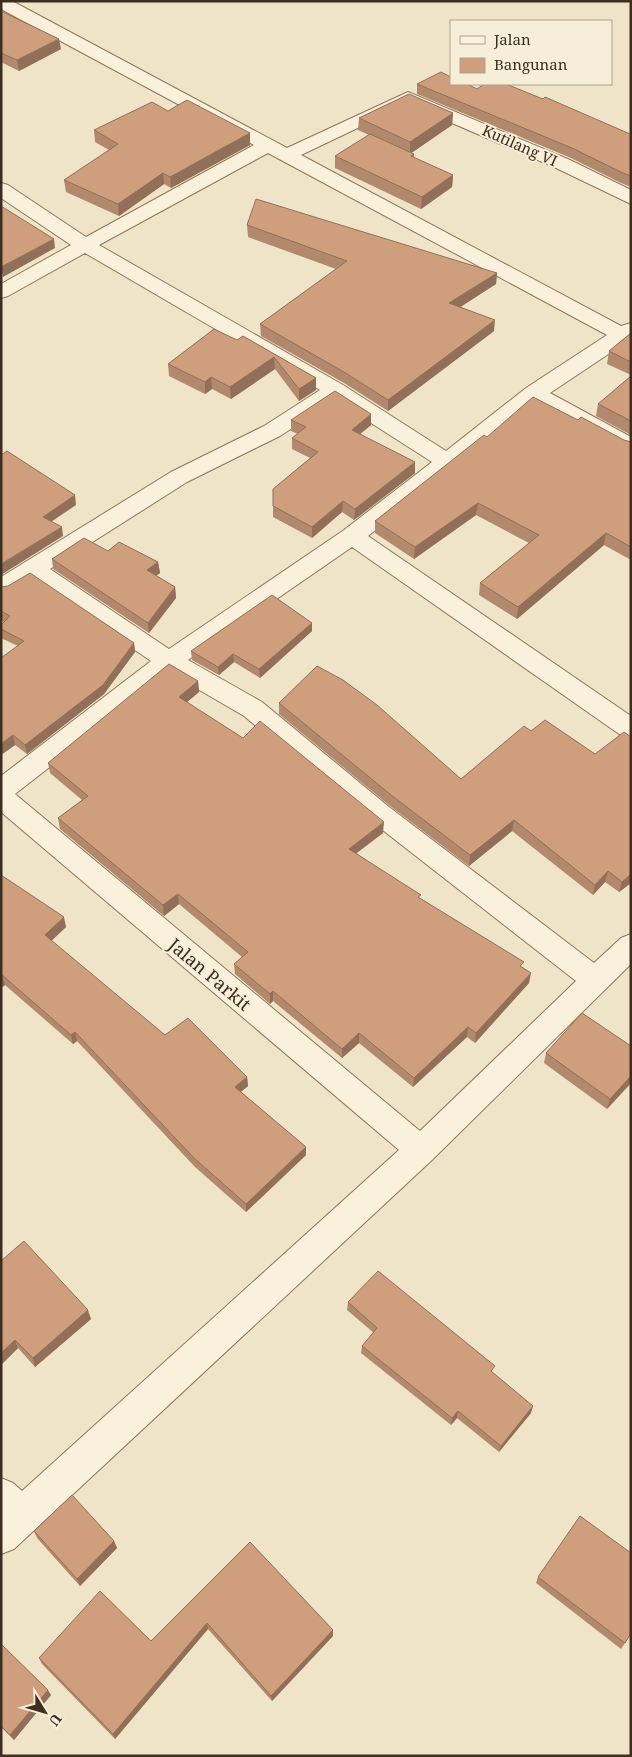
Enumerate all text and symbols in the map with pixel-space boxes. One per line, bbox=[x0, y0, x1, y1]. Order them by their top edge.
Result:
legend bbox=[450, 20, 612, 85]
text: Jalan bbox=[493, 29, 531, 49]
text: Bangunan bbox=[494, 54, 568, 74]
street label: Kutilang VI bbox=[479, 120, 561, 170]
street label: Jalan Parkit bbox=[163, 932, 256, 1016]
north arrow bbox=[20, 1687, 70, 1737]
text: U bbox=[45, 1710, 67, 1730]

